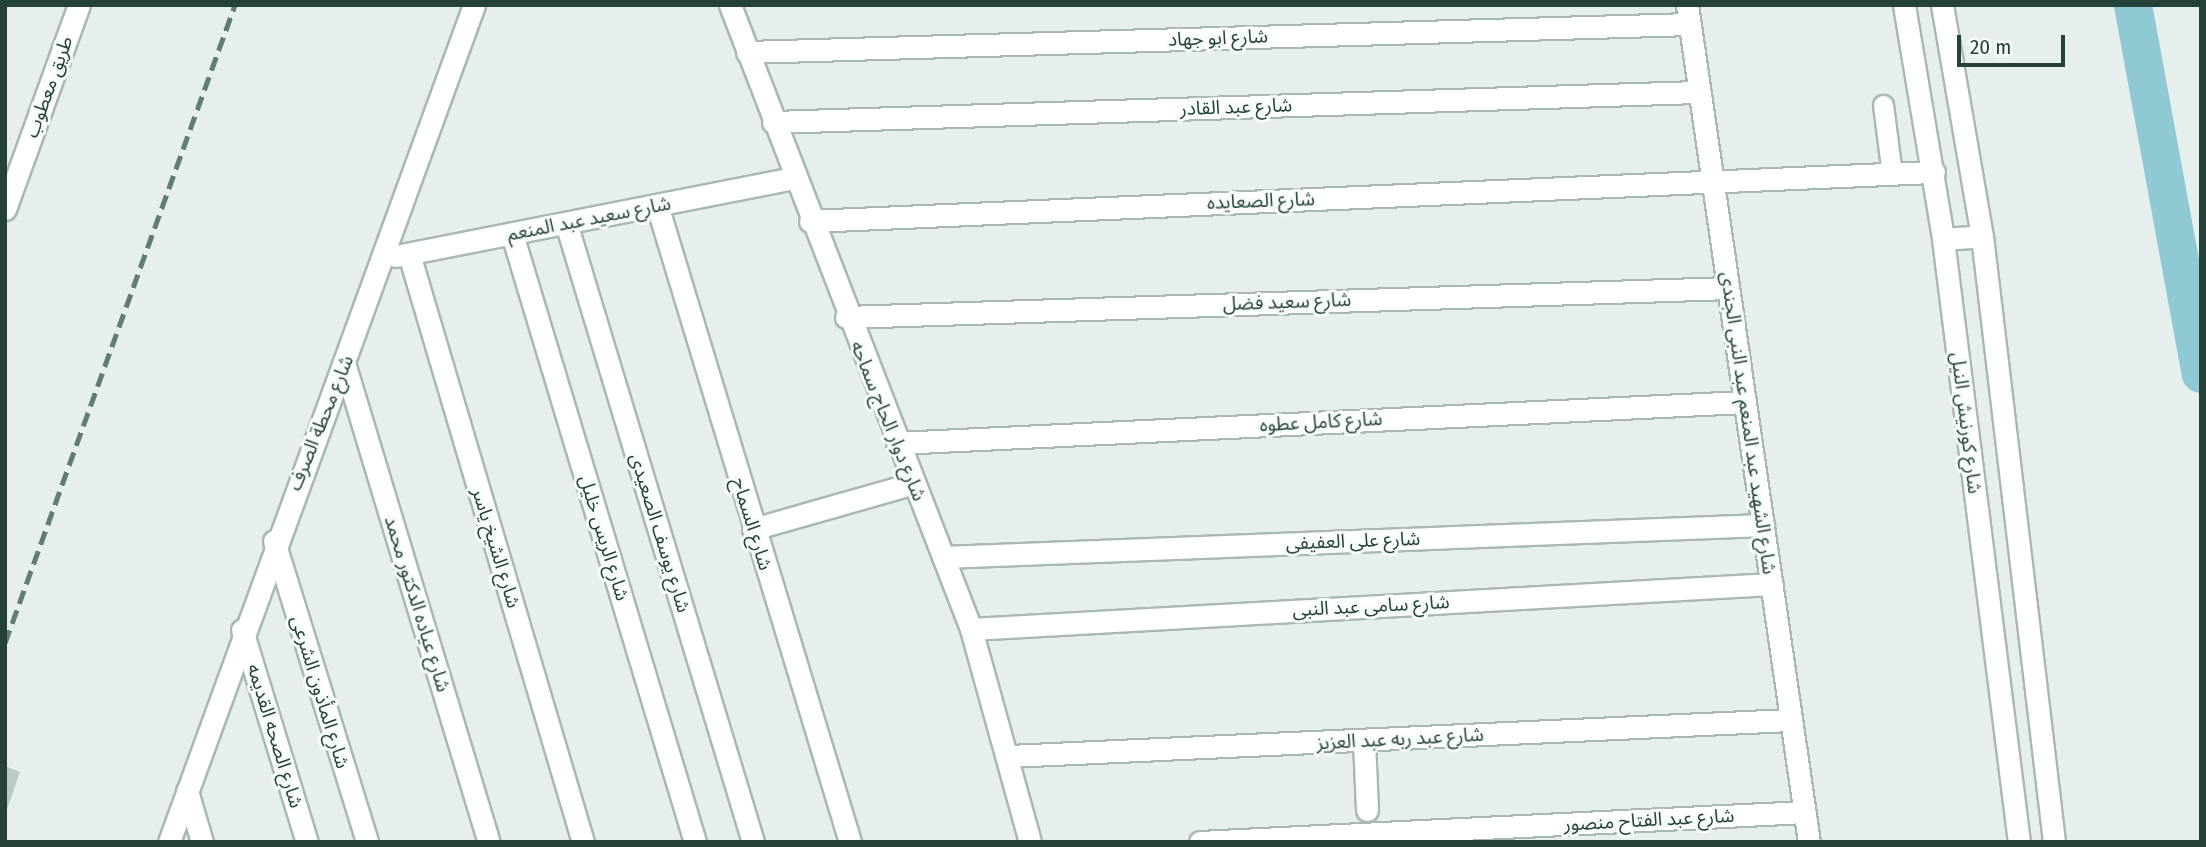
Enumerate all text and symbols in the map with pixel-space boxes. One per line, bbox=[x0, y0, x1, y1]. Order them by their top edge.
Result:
scale bar bbox=[1961, 21, 2070, 65]
street label: شارع ابو جهاد bbox=[1168, 25, 1268, 51]
street label: طريق معطوب bbox=[20, 33, 78, 141]
text: 20 m bbox=[1970, 34, 2011, 60]
street label: شارع عبد القادر bbox=[1179, 94, 1293, 120]
street label: شارع الصعايده bbox=[1207, 188, 1315, 214]
street label: شارع سعيد عبد المنعم bbox=[505, 192, 673, 246]
street label: شارع الشهيد عبد المنعم عبد النبى الجندى bbox=[1715, 270, 1781, 576]
street label: شارع سعيد فضل bbox=[1222, 288, 1352, 316]
street label: شارع دوار الحاج سماحه bbox=[845, 338, 931, 504]
street label: شارع كورنيش النيل bbox=[1946, 351, 1986, 495]
street label: شارع محطة الصرف bbox=[283, 352, 359, 494]
street label: شارع كامل عطوه bbox=[1259, 407, 1383, 437]
street label: شارع يوسف الصعيدى bbox=[625, 451, 695, 615]
street label: شارع الريس خليل bbox=[574, 472, 634, 604]
street label: شارع السماح bbox=[727, 475, 777, 573]
street label: شارع الشيخ ياسر bbox=[467, 485, 525, 611]
street label: شارع عياده الدكتور محمد bbox=[379, 513, 455, 695]
street label: شارع على العفيفى bbox=[1285, 527, 1421, 555]
street label: شارع سامى عبد النبى bbox=[1292, 590, 1450, 622]
street label: شارع المأذون الشرعى bbox=[286, 613, 354, 771]
street label: شارع الصحه القديمه bbox=[242, 661, 308, 811]
street label: شارع عبد ربه عبد العزيز bbox=[1316, 723, 1484, 755]
street label: شارع عبد الفتاح منصور bbox=[1563, 804, 1735, 836]

